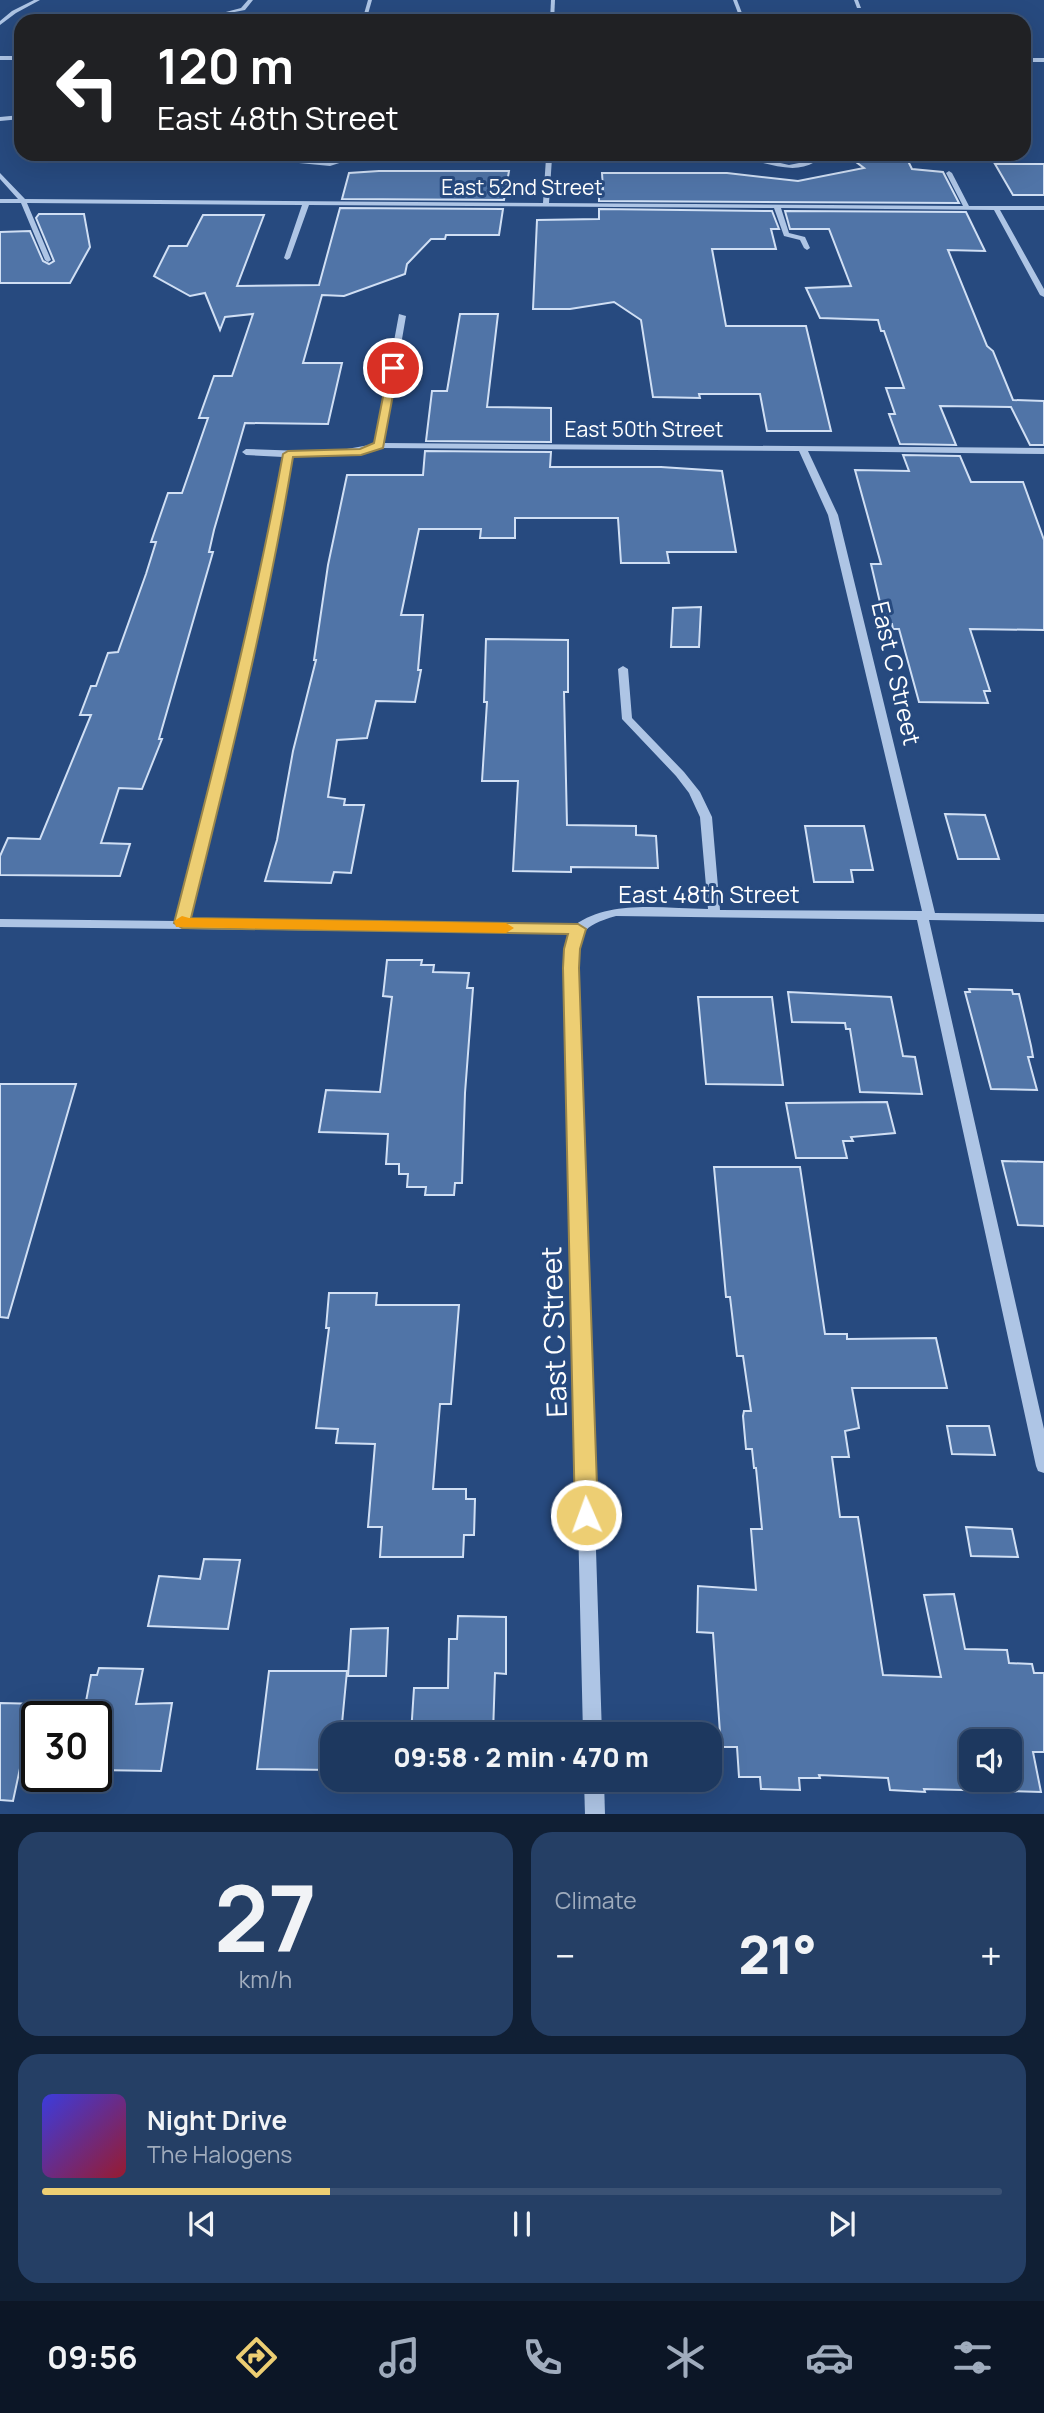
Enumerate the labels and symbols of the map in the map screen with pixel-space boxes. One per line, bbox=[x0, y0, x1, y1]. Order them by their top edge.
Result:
street label: East 52nd Street bbox=[441, 173, 603, 201]
pin bbox=[363, 338, 423, 398]
street label: East 50th Street bbox=[565, 415, 723, 443]
street label: East C Street bbox=[864, 598, 930, 748]
street label: East 48th Street bbox=[618, 877, 800, 910]
street label: East C Street bbox=[531, 1246, 575, 1418]
position arrow bbox=[549, 1478, 623, 1552]
speed limit sign: 30 bbox=[21, 1701, 112, 1792]

